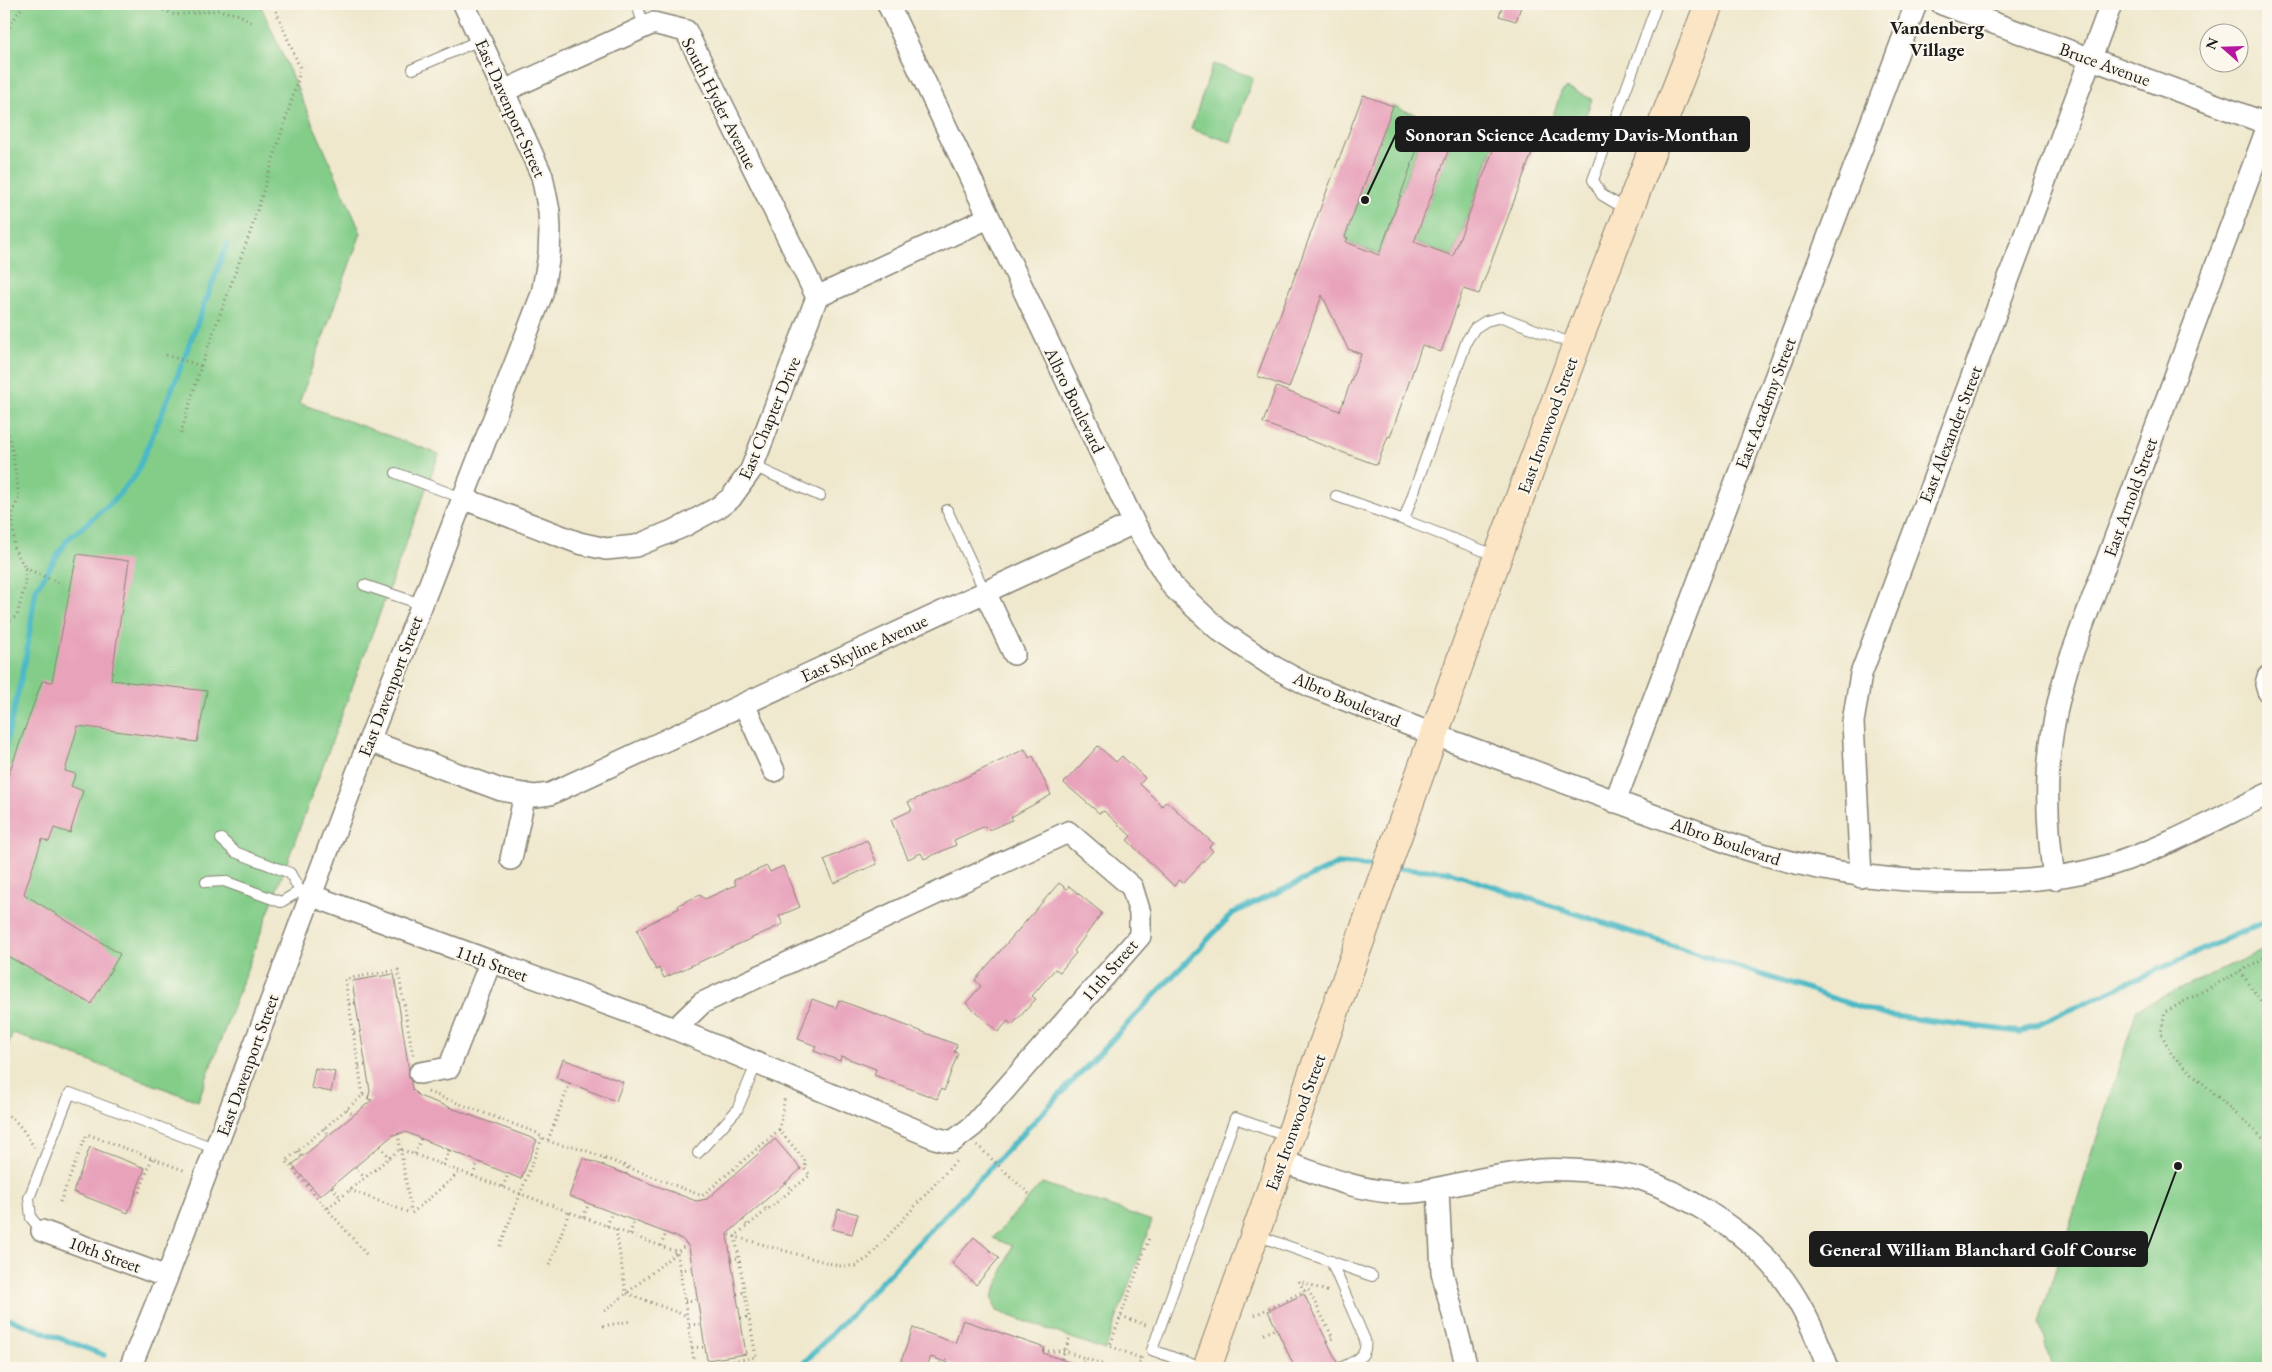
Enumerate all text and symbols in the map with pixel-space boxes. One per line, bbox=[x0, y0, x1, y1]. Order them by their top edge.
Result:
district label: Vandenberg Village bbox=[1890, 15, 1985, 62]
north arrow bbox=[2200, 22, 2250, 72]
street label: South Hyder Avenue bbox=[677, 33, 763, 173]
street label: East Davenport Street bbox=[470, 35, 552, 181]
text: N bbox=[2201, 35, 2222, 52]
street label: Bruce Avenue bbox=[2056, 37, 2154, 91]
callout: Sonoran Science Academy Davis-Monthan bbox=[1396, 117, 1749, 151]
text: Sonoran Science Academy Davis-Monthan bbox=[1406, 122, 1738, 147]
street label: East Academy Street bbox=[1729, 334, 1801, 472]
street label: Albro Boulevard bbox=[1039, 342, 1111, 457]
street label: East Chapter Drive bbox=[733, 353, 805, 483]
street label: East Ironwood Street bbox=[1512, 353, 1583, 497]
street label: East Alexander Street bbox=[1913, 362, 1987, 506]
street label: East Arnold Street bbox=[2098, 434, 2162, 560]
street label: East Skyline Avenue bbox=[797, 609, 931, 687]
street label: East Davenport Street bbox=[352, 612, 428, 760]
street label: Albro Boulevard bbox=[1289, 666, 1405, 732]
street label: Albro Boulevard bbox=[1667, 811, 1785, 871]
street label: 11th Street bbox=[1076, 934, 1143, 1006]
street label: 11th Street bbox=[453, 939, 532, 987]
street label: East Davenport Street bbox=[211, 991, 283, 1139]
street label: East Ironwood Street bbox=[1260, 1050, 1331, 1194]
street label: 10th Street bbox=[66, 1230, 145, 1278]
callout: General William Blanchard Golf Course bbox=[1810, 1232, 2147, 1266]
text: General William Blanchard Golf Course bbox=[1820, 1237, 2136, 1262]

